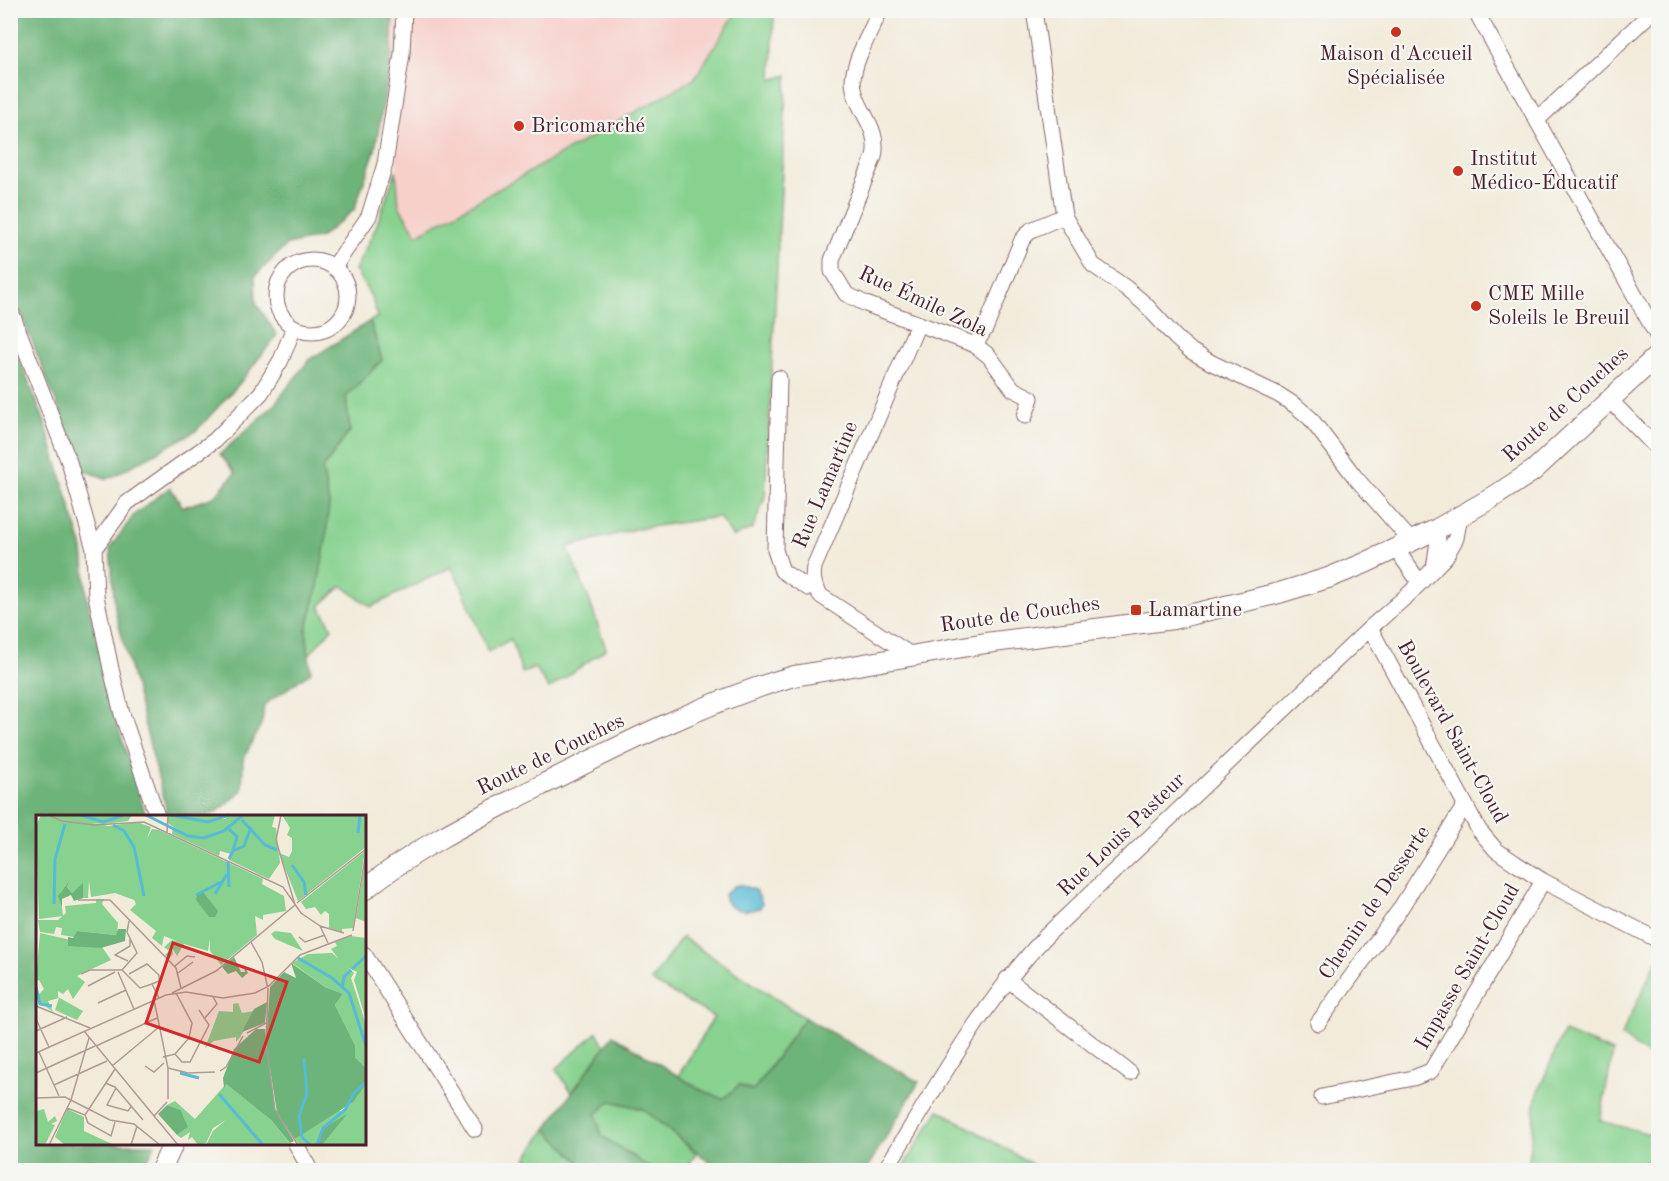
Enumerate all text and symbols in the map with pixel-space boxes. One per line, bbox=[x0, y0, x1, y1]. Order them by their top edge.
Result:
marker: Maison d'Accueil Spécialisée bbox=[1389, 25, 1403, 39]
place label: Maison d'Accueil Spécialisée bbox=[1320, 44, 1473, 89]
place label: Bricomarché bbox=[531, 116, 645, 137]
marker: Bricomarché bbox=[512, 119, 526, 133]
place label: Institut Médico-Éducatif bbox=[1470, 149, 1618, 194]
marker: Institut Médico-Éducatif bbox=[1451, 164, 1465, 178]
street label: Rue Émile Zola bbox=[855, 259, 993, 341]
place label: CME Mille Soleils le Breuil bbox=[1488, 284, 1630, 329]
marker: CME Mille Soleils le Breuil bbox=[1469, 299, 1483, 313]
street label: Route de Couches bbox=[1499, 343, 1633, 467]
street label: Rue Lamartine bbox=[790, 418, 862, 552]
street label: Route de Couches bbox=[939, 593, 1101, 637]
place label: Lamartine bbox=[1148, 600, 1242, 621]
marker: Lamartine bbox=[1129, 603, 1143, 617]
street label: Boulevard Saint-Cloud bbox=[1393, 637, 1511, 827]
street label: Route de Couches bbox=[474, 710, 628, 800]
street label: Rue Louis Pasteur bbox=[1054, 769, 1190, 901]
inset map bbox=[36, 815, 366, 1145]
street label: Chemin de Desserte bbox=[1316, 822, 1434, 984]
street label: Impasse Saint-Cloud bbox=[1412, 880, 1524, 1054]

